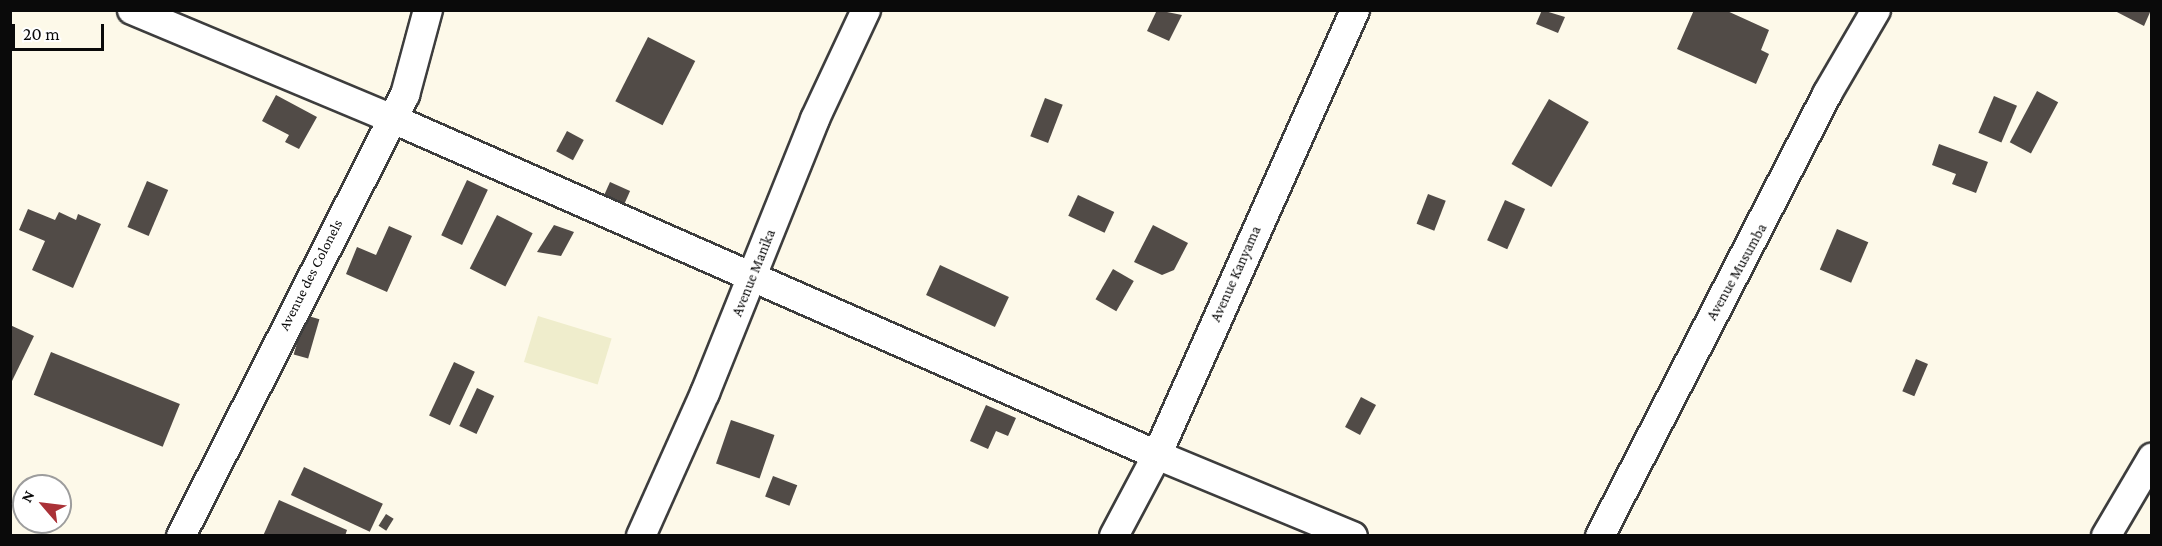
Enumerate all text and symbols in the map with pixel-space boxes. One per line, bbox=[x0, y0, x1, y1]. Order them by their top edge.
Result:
scale bar bbox=[15, 12, 106, 50]
text: 20 m bbox=[23, 24, 60, 44]
street label: Avenue des Colonels bbox=[275, 216, 347, 334]
street label: Avenue Musumba bbox=[1703, 220, 1771, 324]
street label: Avenue Kanyama bbox=[1207, 223, 1265, 325]
street label: Avenue Manika bbox=[728, 227, 780, 319]
north arrow bbox=[12, 474, 72, 534]
text: N bbox=[17, 487, 37, 505]

